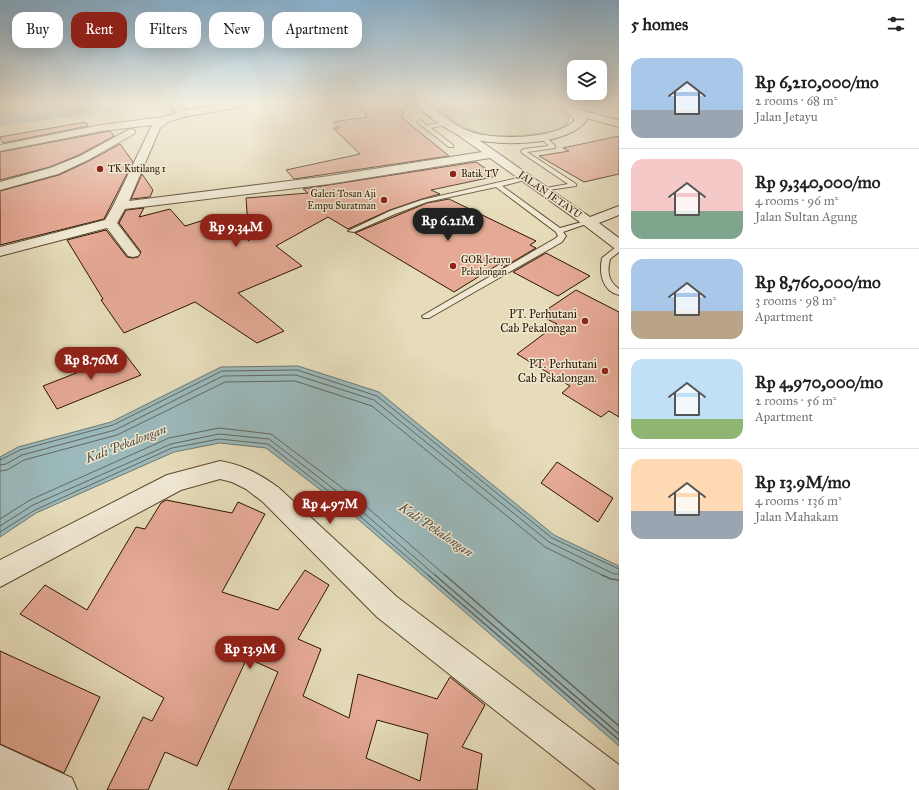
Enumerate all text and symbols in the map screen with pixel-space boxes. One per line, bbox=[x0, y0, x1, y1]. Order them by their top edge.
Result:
chip: Buy bbox=[12, 12, 63, 48]
chip: Rent bbox=[71, 12, 127, 48]
chip: Filters bbox=[135, 12, 201, 48]
chip: New bbox=[209, 12, 264, 48]
chip: Apartment bbox=[272, 12, 362, 48]
icon: filters bbox=[885, 13, 907, 35]
text: 5 homes bbox=[631, 14, 688, 35]
map controls bbox=[567, 60, 607, 100]
button: layers bbox=[567, 60, 607, 100]
text: Rp 6,210,000/mo bbox=[755, 72, 879, 93]
icon: home bbox=[663, 74, 711, 122]
text: 2 rooms · 68 m² bbox=[755, 93, 837, 109]
text: Jalan Jetayu bbox=[755, 109, 818, 125]
place label: TK Kutilang 1 bbox=[108, 163, 166, 175]
marker: TK Kutilang 1 bbox=[95, 164, 105, 174]
place label: Batik TV bbox=[461, 168, 500, 180]
street label: JALAN JETAYU bbox=[515, 168, 584, 222]
marker: Batik TV bbox=[448, 169, 458, 179]
text: Rp 9,340,000/mo bbox=[755, 172, 880, 193]
icon: home bbox=[663, 175, 711, 223]
place label: Galeri Tosan Aji Empu Suratman bbox=[307, 188, 377, 212]
text: 4 rooms · 96 m² bbox=[755, 193, 838, 209]
marker: Galeri Tosan Aji Empu Suratman bbox=[379, 195, 389, 205]
pin: Rp 6.21M bbox=[407, 208, 489, 242]
text: Jalan Sultan Agung bbox=[755, 209, 857, 225]
text: Rp 6.21M bbox=[422, 213, 474, 229]
pin: Rp 9.34M bbox=[195, 214, 277, 248]
text: Rp 9.34M bbox=[209, 219, 263, 235]
place label: GOR Jetayu Pekalongan bbox=[461, 254, 511, 278]
marker: GOR Jetayu Pekalongan bbox=[448, 261, 458, 271]
text: Rp 8,760,000/mo bbox=[755, 272, 881, 293]
icon: home bbox=[663, 275, 711, 323]
text: 3 rooms · 98 m² bbox=[755, 293, 837, 309]
place label: PT. Perhutani Cab Pekalongan bbox=[500, 307, 578, 336]
text: Apartment bbox=[755, 309, 813, 325]
marker: PT. Perhutani Cab Pekalongan bbox=[580, 316, 590, 326]
pin: Rp 8.76M bbox=[50, 347, 132, 381]
text: Rp 8.76M bbox=[64, 352, 118, 368]
place label: PT. Perhutani Cab Pekalongan. bbox=[518, 357, 598, 386]
marker: PT. Perhutani Cab Pekalongan. bbox=[600, 366, 610, 376]
text: Rp 4,970,000/mo bbox=[755, 372, 883, 393]
icon: home bbox=[663, 375, 711, 423]
text: 2 rooms · 56 m² bbox=[755, 393, 837, 409]
text: Apartment bbox=[755, 409, 813, 425]
water label: Kali Pekalongan bbox=[82, 421, 169, 467]
text: Rp 13.9M/mo bbox=[755, 472, 850, 493]
icon: home bbox=[663, 475, 711, 523]
pin: Rp 4.97M bbox=[289, 491, 371, 525]
text: 4 rooms · 136 m² bbox=[755, 493, 842, 509]
text: Rp 4.97M bbox=[302, 496, 358, 512]
water label: Kali Pekalongan bbox=[395, 499, 476, 561]
text: Jalan Mahakam bbox=[755, 509, 838, 525]
pin: Rp 13.9M bbox=[209, 636, 291, 670]
text: Rp 13.9M bbox=[224, 641, 276, 657]

